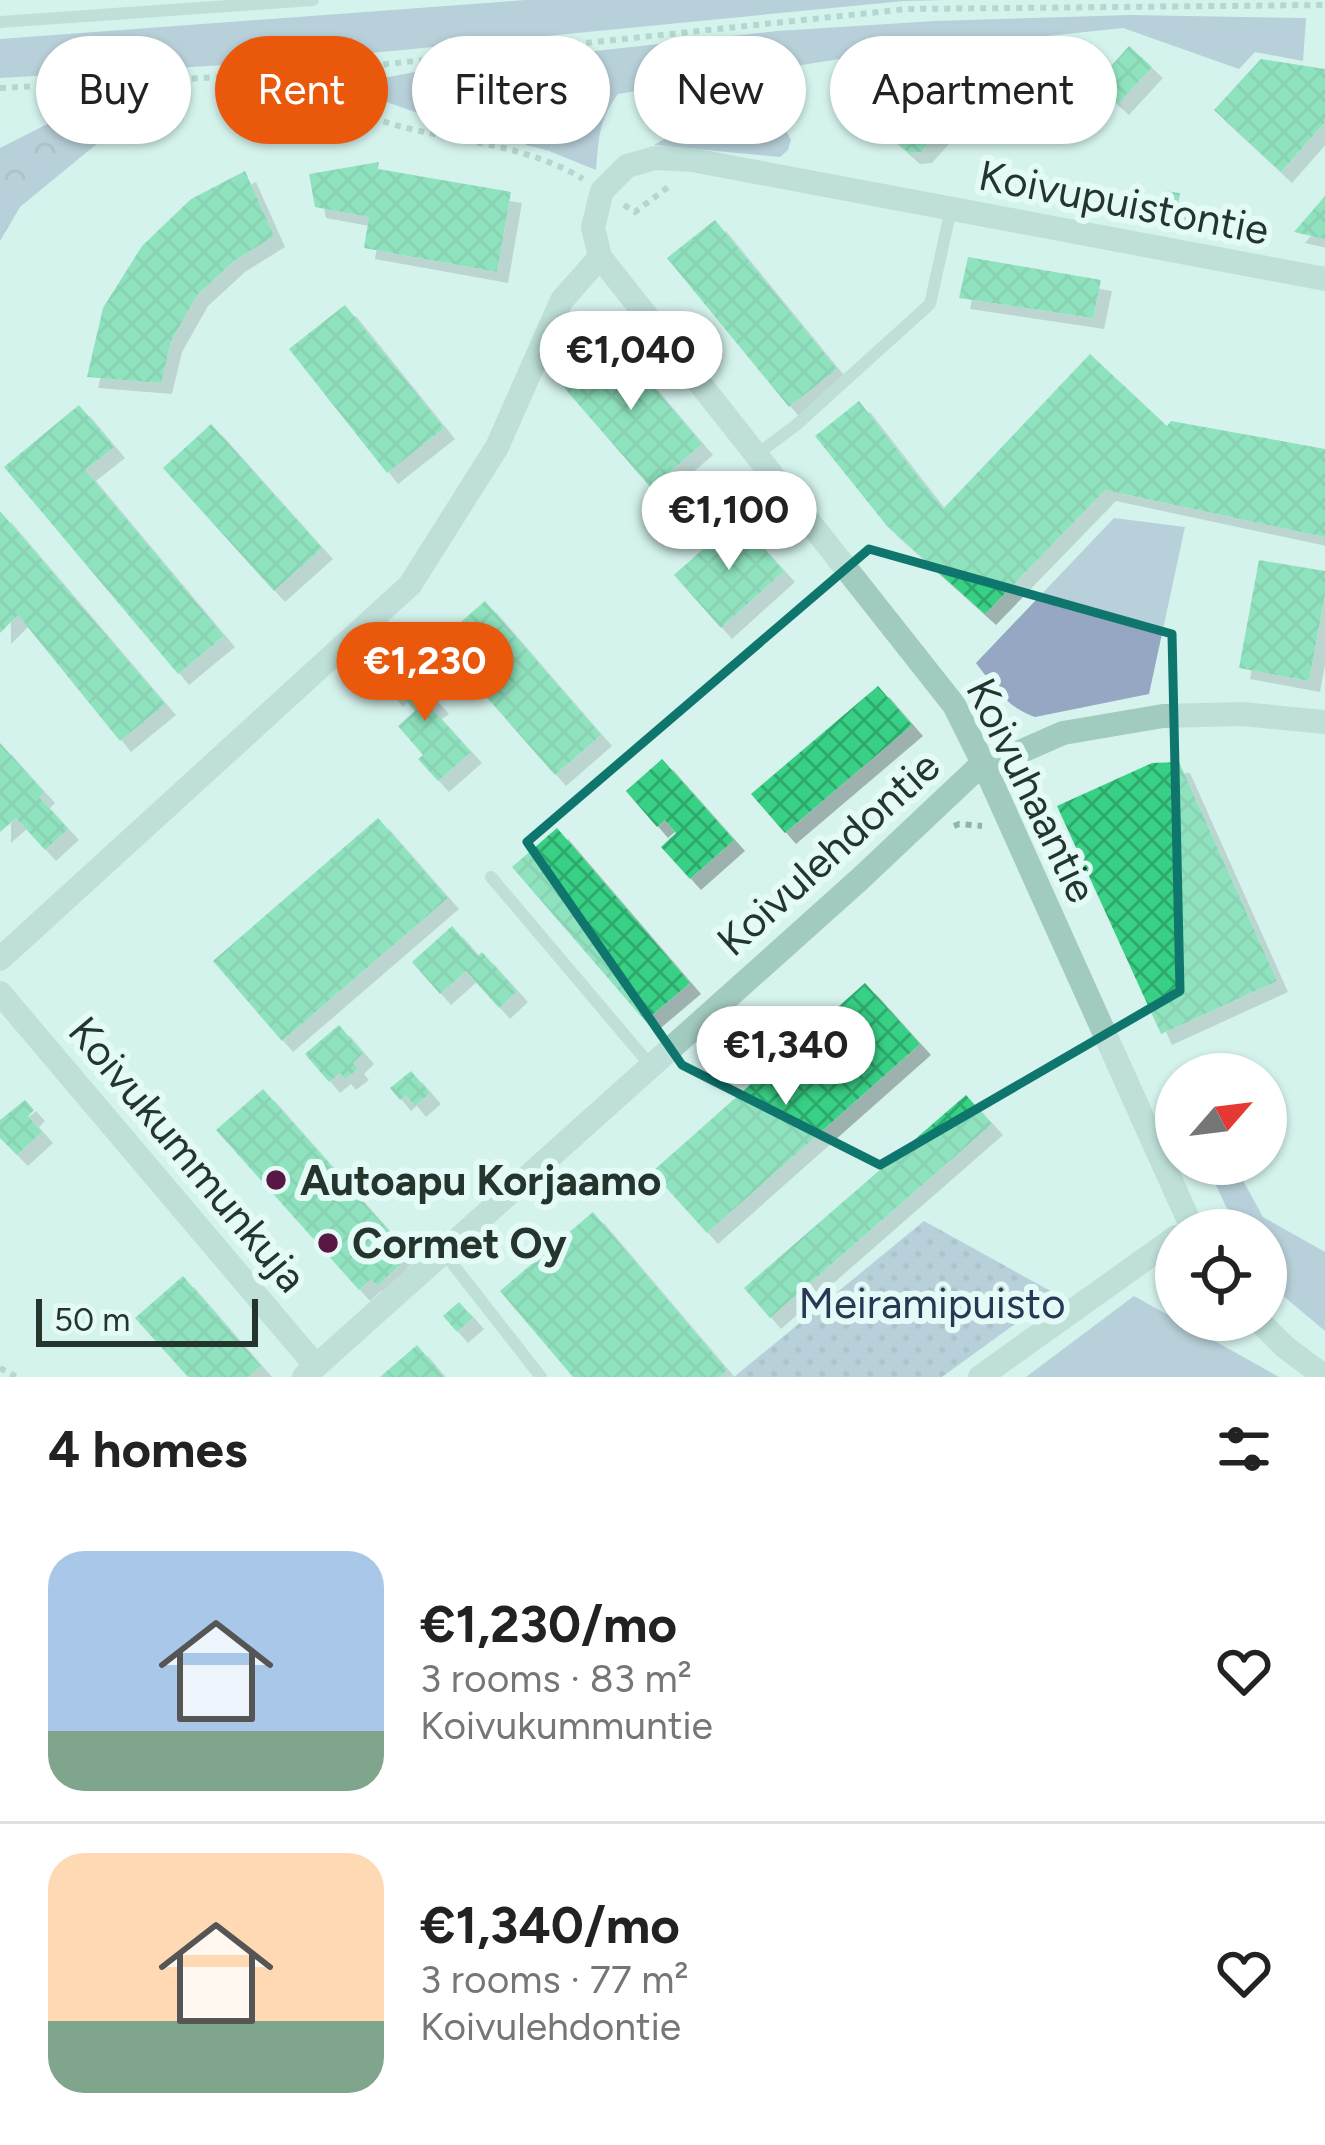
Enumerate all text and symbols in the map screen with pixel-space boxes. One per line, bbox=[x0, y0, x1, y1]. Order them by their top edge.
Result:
chip: Buy bbox=[36, 36, 191, 144]
chip: Rent bbox=[215, 36, 388, 144]
chip: Filters bbox=[412, 36, 610, 144]
chip: New bbox=[634, 36, 806, 144]
chip: Apartment bbox=[830, 36, 1117, 144]
street label: Koivupuistontie bbox=[975, 149, 1273, 256]
pin: €1,040 bbox=[533, 311, 729, 413]
text: €1,040 bbox=[567, 326, 695, 373]
pin: €1,100 bbox=[631, 471, 827, 573]
text: €1,100 bbox=[669, 486, 789, 533]
pin: €1,230 bbox=[327, 622, 523, 724]
text: €1,230 bbox=[363, 637, 487, 684]
street label: Koivuhaantie bbox=[955, 670, 1108, 911]
street label: Koivulehdontie bbox=[707, 740, 950, 966]
street label: Koivukummunkuja bbox=[58, 1006, 317, 1302]
pin: €1,340 bbox=[688, 1006, 884, 1108]
text: €1,340 bbox=[723, 1021, 849, 1068]
north arrow bbox=[1155, 1053, 1287, 1185]
map controls bbox=[1155, 1053, 1287, 1341]
place label: Autoapu Korjaamo bbox=[300, 1155, 661, 1206]
marker: Autoapu Korjaamo bbox=[263, 1167, 289, 1193]
button: locate bbox=[1155, 1209, 1287, 1341]
place label: Cormet Oy bbox=[352, 1218, 568, 1269]
marker: Cormet Oy bbox=[315, 1230, 341, 1256]
park label: Meiramipuisto bbox=[798, 1278, 1066, 1329]
scale bar bbox=[36, 1293, 258, 1346]
text: 50 m bbox=[54, 1300, 130, 1339]
icon: filters bbox=[1211, 1416, 1277, 1482]
text: 4 homes bbox=[48, 1419, 248, 1480]
text: €1,230/mo bbox=[420, 1594, 677, 1655]
icon: home bbox=[144, 1599, 288, 1743]
icon: heart bbox=[1211, 1638, 1277, 1704]
text: 3 rooms · 83 m² bbox=[420, 1655, 692, 1702]
text: Koivukummuntie bbox=[420, 1702, 713, 1749]
text: €1,340/mo bbox=[420, 1895, 680, 1956]
icon: home bbox=[144, 1901, 288, 2045]
icon: heart bbox=[1211, 1940, 1277, 2006]
text: 3 rooms · 77 m² bbox=[420, 1956, 689, 2003]
text: Koivulehdontie bbox=[420, 2003, 681, 2050]

